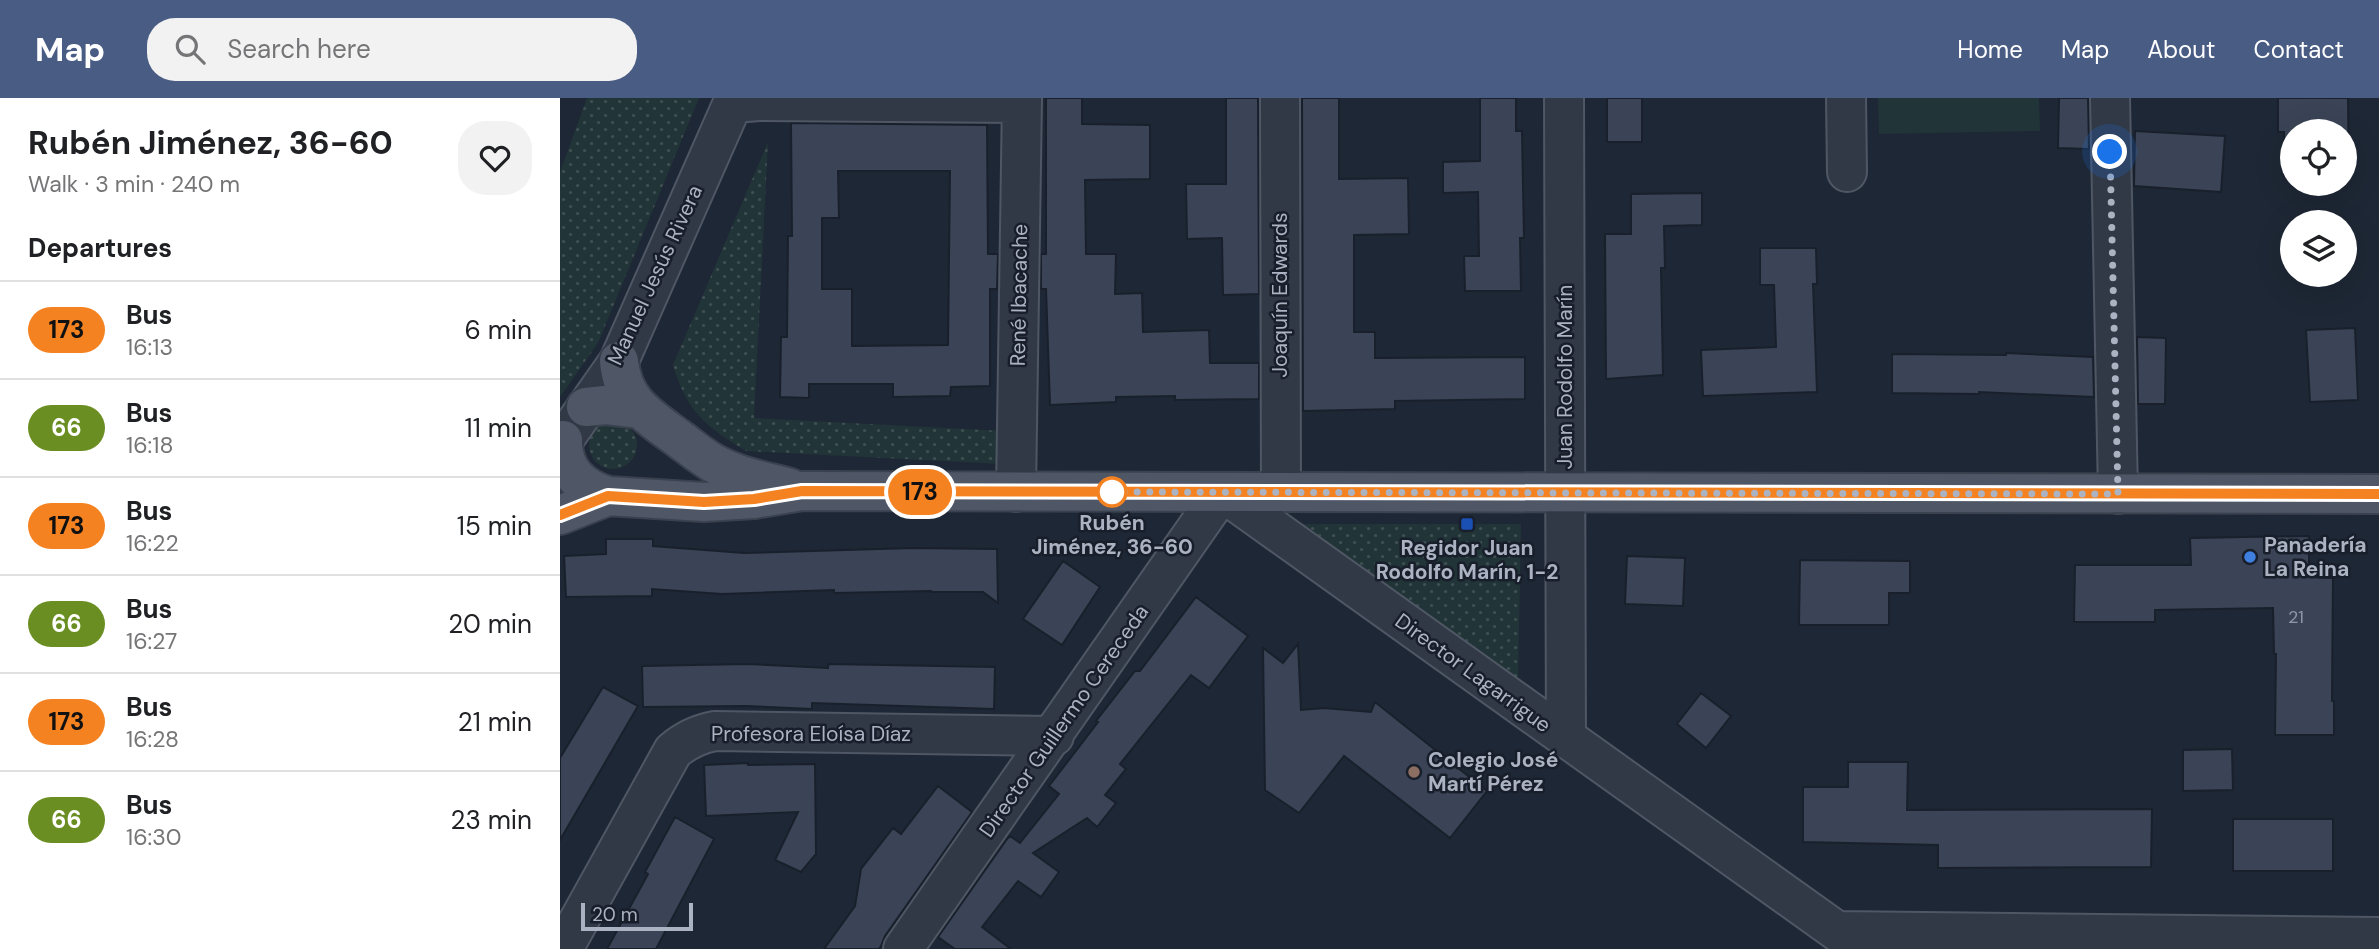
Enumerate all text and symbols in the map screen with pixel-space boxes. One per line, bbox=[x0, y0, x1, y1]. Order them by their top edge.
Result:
search box bbox=[147, 18, 637, 81]
text: Map bbox=[35, 28, 105, 71]
icon: search bbox=[171, 30, 209, 68]
text: Search here bbox=[227, 32, 371, 66]
text: Home bbox=[1957, 34, 2023, 65]
text: Map bbox=[2061, 34, 2109, 65]
text: About bbox=[2147, 34, 2216, 65]
text: Contact bbox=[2254, 34, 2344, 65]
map controls bbox=[2280, 119, 2357, 287]
button: locate bbox=[2280, 119, 2357, 196]
text: Rubén Jiménez, 36-60 bbox=[28, 121, 393, 164]
button: heart bbox=[458, 121, 532, 195]
your location bbox=[2092, 134, 2127, 169]
text: Walk · 3 min · 240 m bbox=[28, 169, 240, 199]
street label: Manuel Jesús Rivera bbox=[601, 180, 709, 370]
button: layers bbox=[2280, 210, 2357, 287]
street label: Joaquín Edwards bbox=[1266, 212, 1294, 378]
street label: René Ibacache bbox=[1004, 224, 1034, 366]
text: Departures bbox=[28, 231, 172, 265]
street label: Juan Rodolfo Marín bbox=[1551, 285, 1579, 469]
text: Bus bbox=[126, 298, 172, 332]
text: 6 min bbox=[464, 313, 532, 347]
text: 173 bbox=[49, 314, 84, 345]
text: 16:13 bbox=[126, 332, 173, 362]
text: Bus bbox=[126, 396, 172, 430]
text: 11 min bbox=[465, 411, 532, 445]
text: 66 bbox=[51, 412, 82, 443]
text: 16:18 bbox=[126, 430, 173, 460]
line badge: 173 bbox=[880, 469, 960, 515]
text: 173 bbox=[902, 476, 938, 507]
marker: Rubén Jiménez, 36-60 bbox=[1097, 477, 1127, 507]
text: Bus bbox=[126, 494, 172, 528]
text: 15 min bbox=[457, 509, 532, 543]
place label: Rubén Jiménez, 36-60 bbox=[1031, 509, 1193, 561]
text: 173 bbox=[49, 510, 84, 541]
marker: Regidor Juan Rodolfo Marín, 1-2 bbox=[1459, 516, 1475, 532]
text: 16:22 bbox=[126, 528, 179, 558]
place label: Panadería La Reina bbox=[2264, 531, 2367, 583]
place label: Regidor Juan Rodolfo Marín, 1-2 bbox=[1376, 534, 1558, 586]
marker: Panadería La Reina bbox=[2242, 549, 2258, 565]
text: Bus bbox=[126, 592, 172, 626]
street label: Director Guillermo Cereceda bbox=[973, 599, 1155, 843]
house number: 21 bbox=[2288, 605, 2304, 629]
text: 20 min bbox=[448, 607, 532, 641]
street label: Director Lagarrigue bbox=[1389, 607, 1557, 739]
text: 66 bbox=[51, 608, 82, 639]
text: 16:27 bbox=[126, 626, 177, 656]
text: Bus bbox=[126, 690, 172, 724]
text: 21 min bbox=[458, 705, 532, 739]
text: 173 bbox=[49, 706, 84, 737]
street label: Profesora Eloísa Díaz bbox=[711, 720, 911, 748]
text: 16:28 bbox=[126, 724, 179, 754]
place label: Colegio José Martí Pérez bbox=[1428, 746, 1558, 798]
marker: Colegio José Martí Pérez bbox=[1406, 764, 1422, 780]
text: Bus bbox=[126, 788, 172, 822]
text: 23 min bbox=[450, 803, 532, 837]
text: 66 bbox=[51, 804, 82, 835]
text: 16:30 bbox=[126, 822, 182, 852]
scale bar bbox=[581, 900, 693, 932]
text: 20 m bbox=[592, 902, 638, 927]

